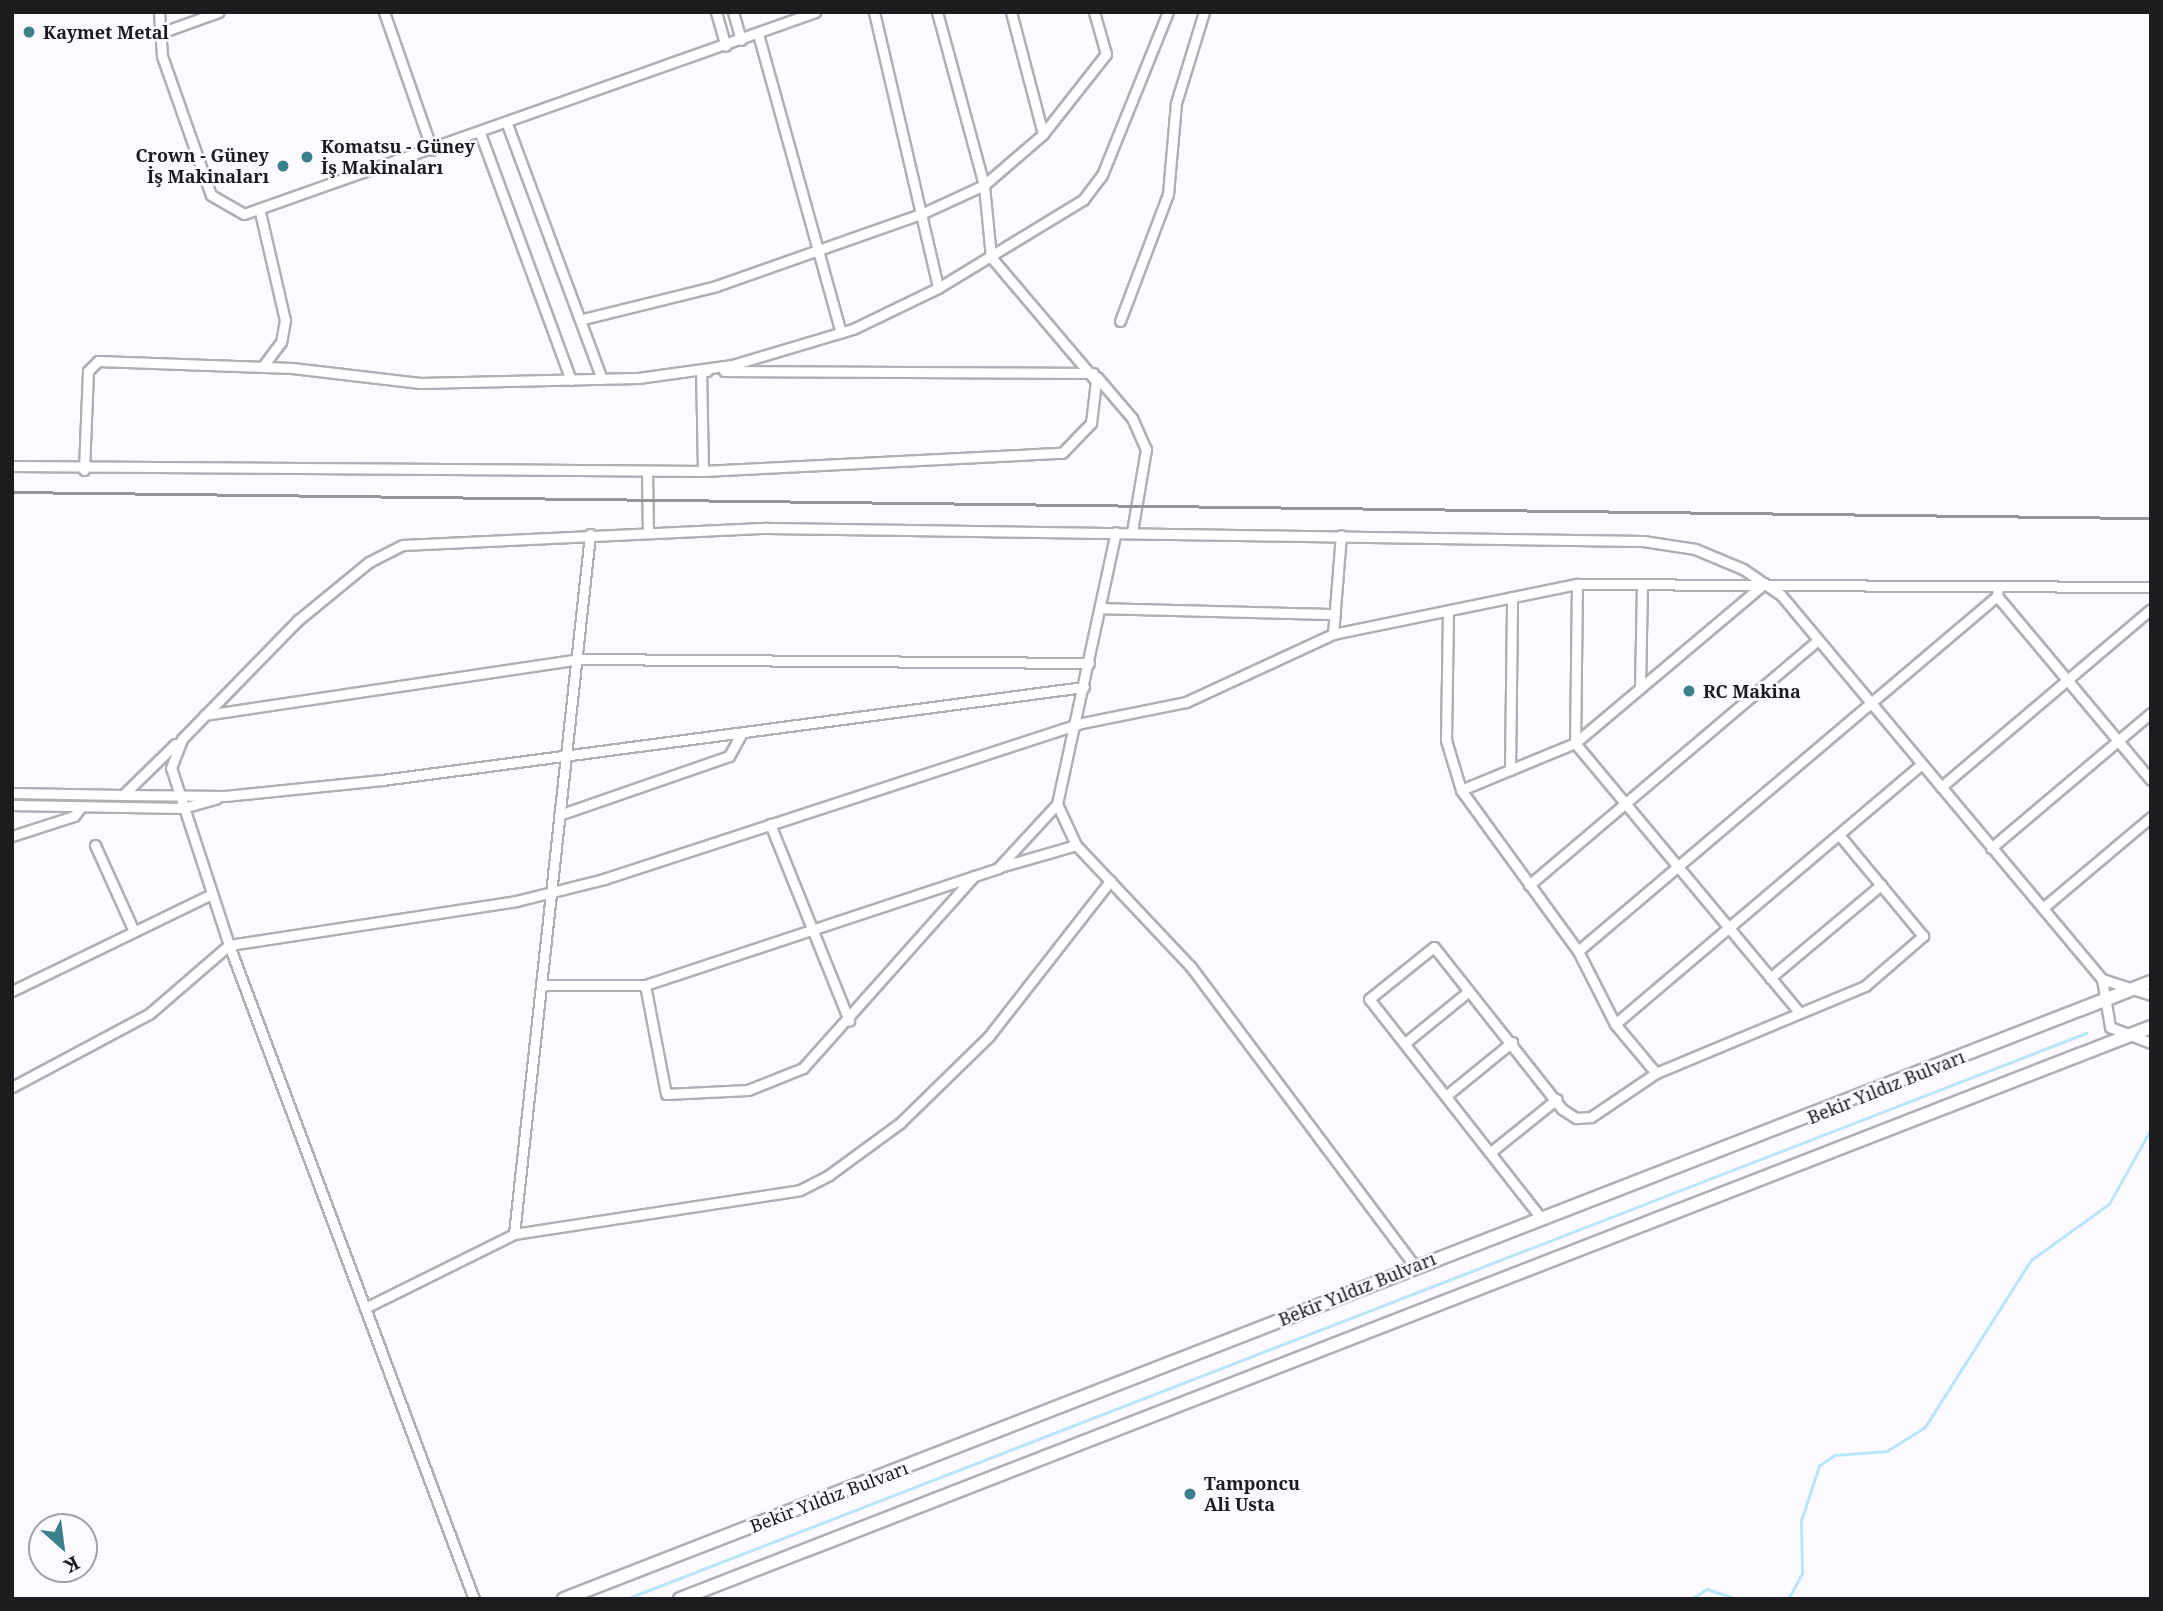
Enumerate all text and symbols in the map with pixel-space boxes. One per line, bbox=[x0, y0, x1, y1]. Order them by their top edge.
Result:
place label: Kaymet Metal bbox=[43, 21, 169, 43]
marker: Kaymet Metal bbox=[21, 24, 37, 40]
place label: Komatsu - Güney İş Makinaları bbox=[321, 136, 475, 178]
place label: Crown - Güney İş Makinaları bbox=[136, 145, 269, 188]
marker: Komatsu - Güney İş Makinaları bbox=[299, 149, 315, 165]
marker: Crown - Güney İş Makinaları bbox=[275, 158, 291, 174]
place label: RC Makina bbox=[1703, 680, 1801, 702]
marker: RC Makina bbox=[1681, 683, 1697, 699]
street label: Bekir Yıldız Bulvarı bbox=[1804, 1046, 1968, 1128]
street label: Bekir Yıldız Bulvarı bbox=[1275, 1248, 1439, 1330]
street label: Bekir Yıldız Bulvarı bbox=[747, 1457, 911, 1537]
place label: Tamponcu Ali Usta bbox=[1204, 1473, 1300, 1516]
marker: Tamponcu Ali Usta bbox=[1182, 1486, 1198, 1502]
north arrow bbox=[28, 1513, 98, 1583]
text: K bbox=[60, 1550, 84, 1580]

